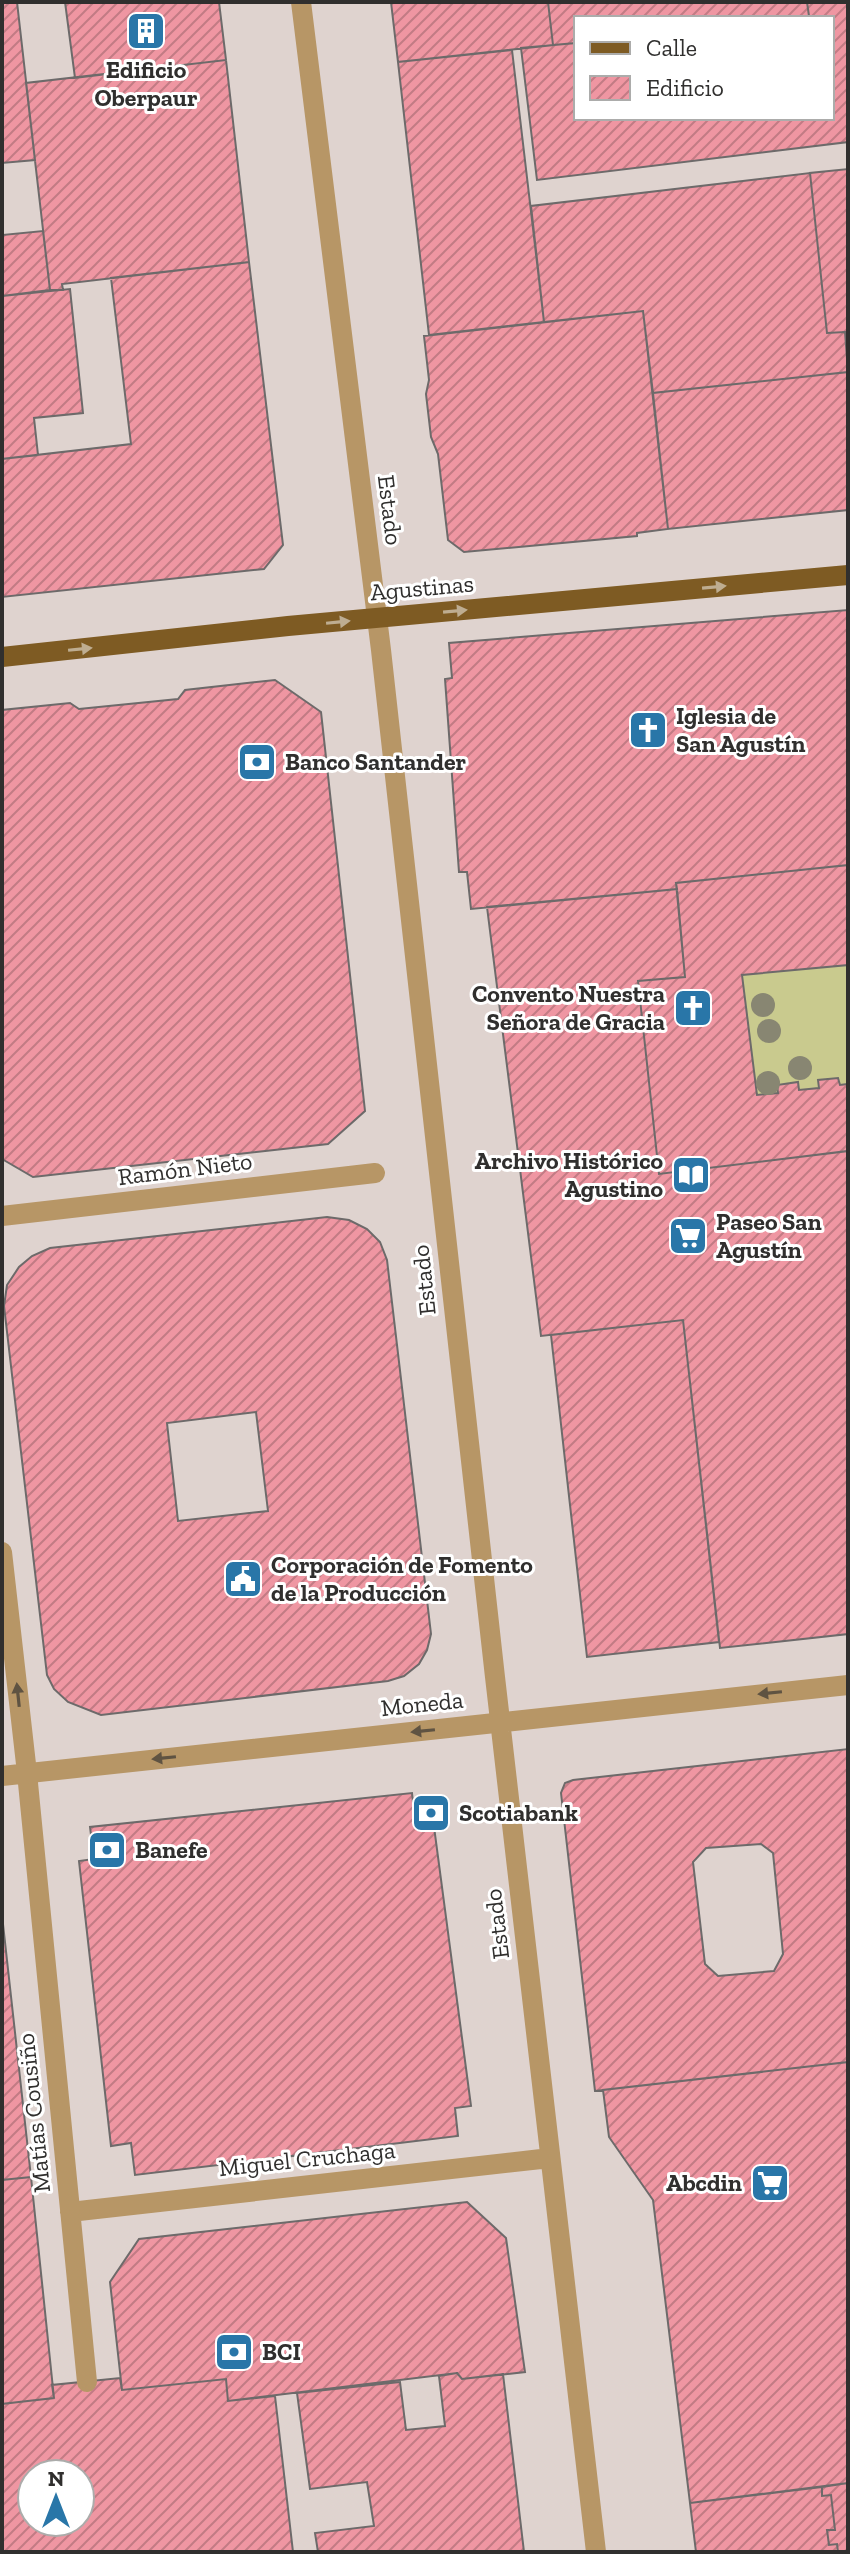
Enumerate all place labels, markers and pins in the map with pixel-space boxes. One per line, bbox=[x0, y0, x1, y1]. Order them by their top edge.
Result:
building icon: Edificio Oberpaur bbox=[125, 10, 167, 52]
place label: Edificio Oberpaur bbox=[95, 55, 198, 112]
place label: Iglesia de San Agustín bbox=[676, 701, 805, 758]
church icon: Iglesia de San Agustín bbox=[627, 709, 669, 751]
bank icon: Banco Santander bbox=[236, 741, 278, 783]
place label: Banco Santander bbox=[285, 747, 467, 776]
place label: Convento Nuestra Señora de Gracia bbox=[472, 979, 665, 1036]
church icon: Convento Nuestra Señora de Gracia bbox=[672, 987, 714, 1029]
place label: Archivo Histórico Agustino bbox=[475, 1146, 663, 1203]
library icon: Archivo Histórico Agustino bbox=[670, 1154, 712, 1196]
place label: Paseo San Agustín bbox=[716, 1207, 822, 1264]
supermarket icon: Paseo San Agustín bbox=[667, 1215, 709, 1257]
place label: Corporación de Fomento de la Producción bbox=[271, 1550, 533, 1607]
public building icon: Corporación de Fomento de la Producción bbox=[222, 1558, 264, 1600]
bank icon: Scotiabank bbox=[410, 1792, 452, 1834]
place label: Scotiabank bbox=[459, 1798, 578, 1827]
bank icon: Banefe bbox=[86, 1829, 128, 1871]
place label: Banefe bbox=[135, 1835, 208, 1864]
supermarket icon: Abcdin bbox=[749, 2162, 791, 2204]
place label: Abcdin bbox=[666, 2168, 742, 2197]
bank icon: BCI bbox=[213, 2331, 255, 2373]
place label: BCI bbox=[262, 2337, 301, 2366]

